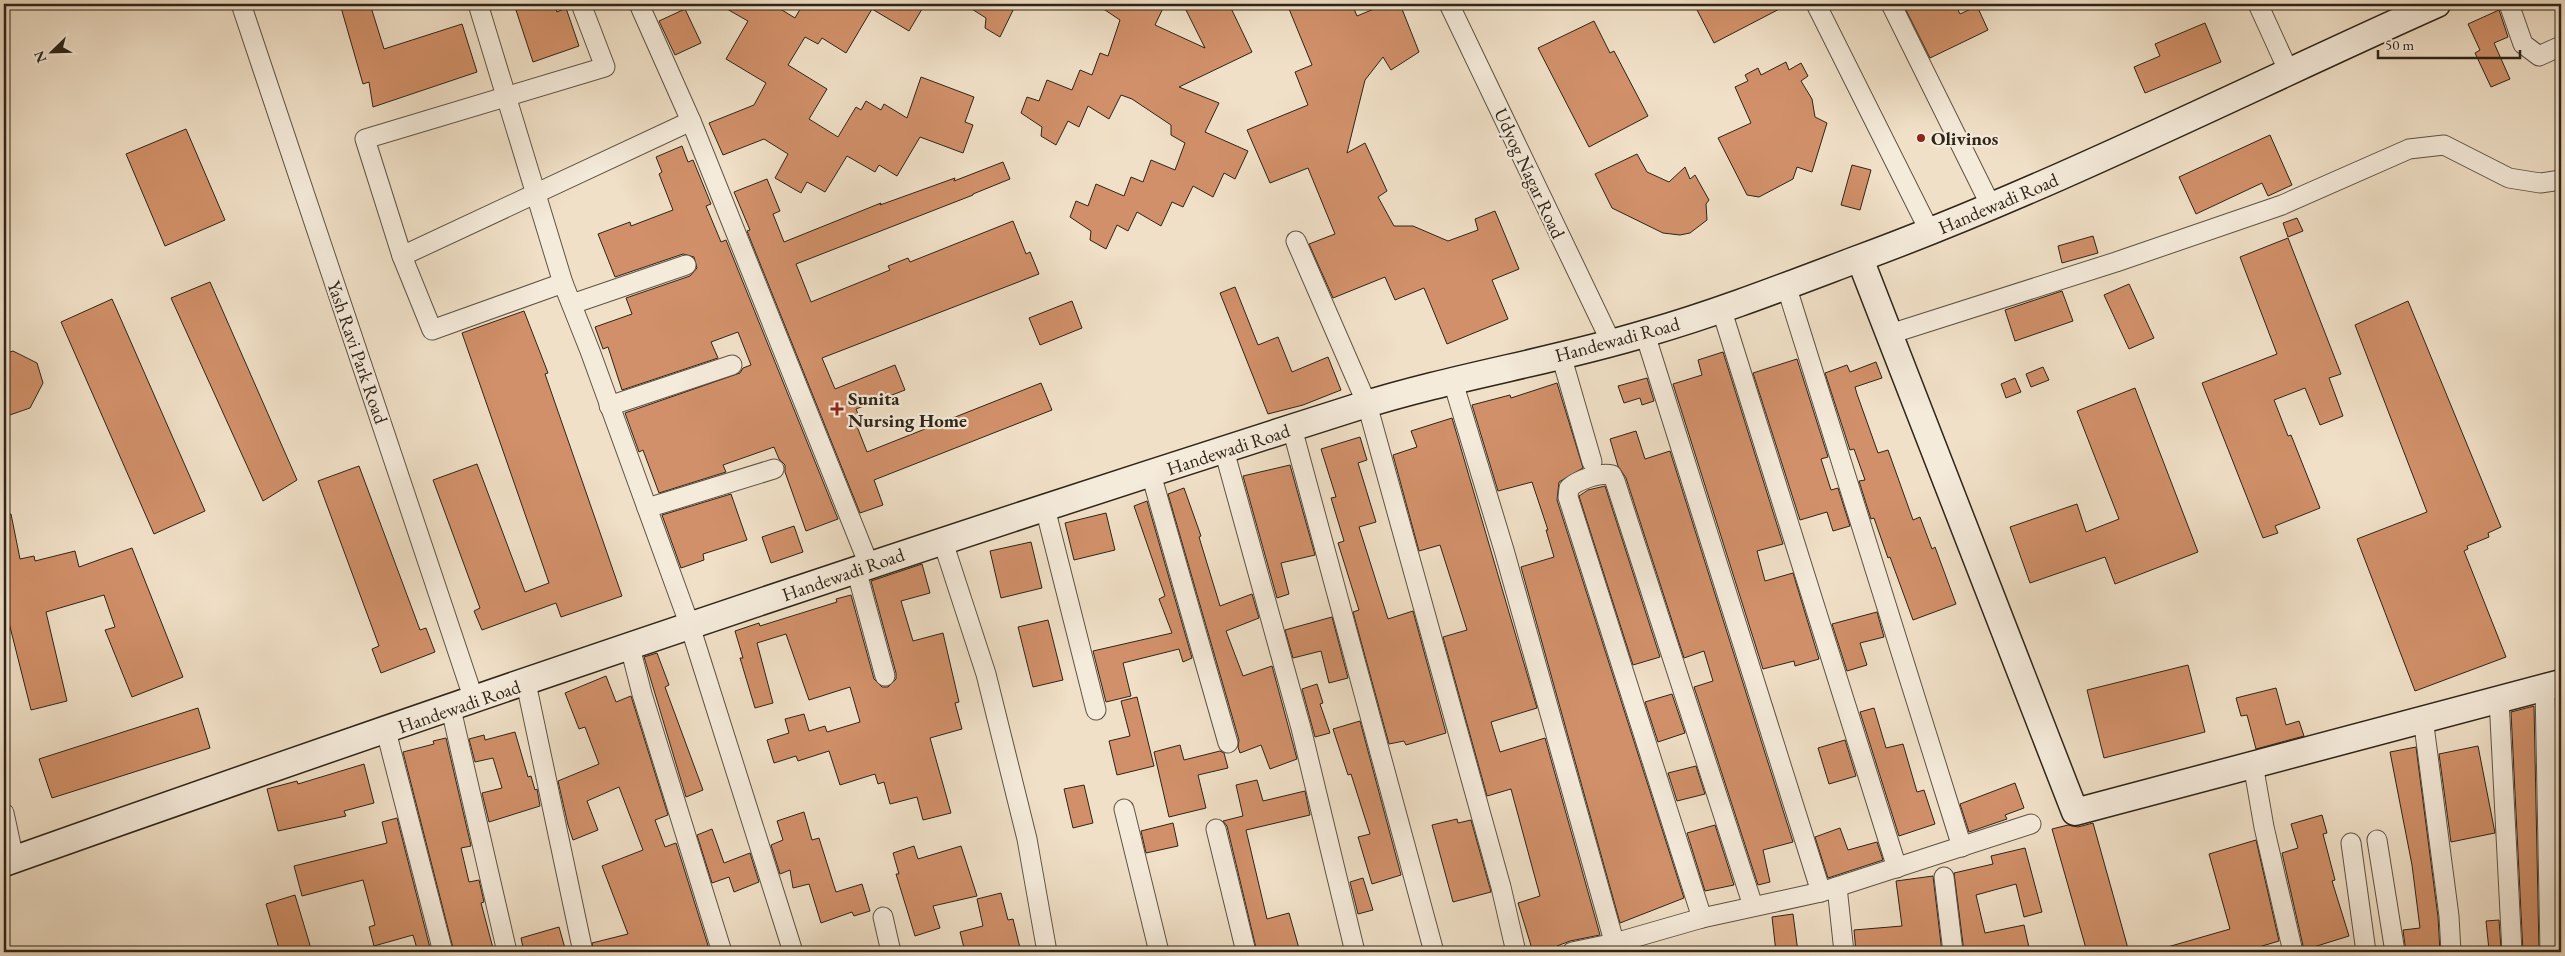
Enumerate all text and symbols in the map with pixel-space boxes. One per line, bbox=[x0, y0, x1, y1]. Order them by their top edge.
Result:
north arrow bbox=[28, 28, 78, 78]
scale bar bbox=[2378, 28, 2520, 60]
text: 50 m bbox=[2385, 35, 2414, 54]
text: N bbox=[29, 48, 51, 66]
street label: Udyog Nagar Road bbox=[1488, 104, 1571, 243]
place label: Olivinos bbox=[1931, 126, 1999, 151]
marker: Olivinos bbox=[1915, 132, 1927, 144]
street label: Handewadi Road bbox=[1934, 167, 2062, 240]
street label: Yash Ravi Park Road bbox=[321, 277, 394, 427]
street label: Handewadi Road bbox=[1552, 311, 1683, 368]
place label: Sunita Nursing Home bbox=[848, 386, 967, 433]
marker: Sunita Nursing Home bbox=[830, 402, 844, 416]
street label: Handewadi Road bbox=[1163, 418, 1293, 481]
street label: Handewadi Road bbox=[778, 542, 908, 607]
street label: Handewadi Road bbox=[394, 674, 524, 739]

